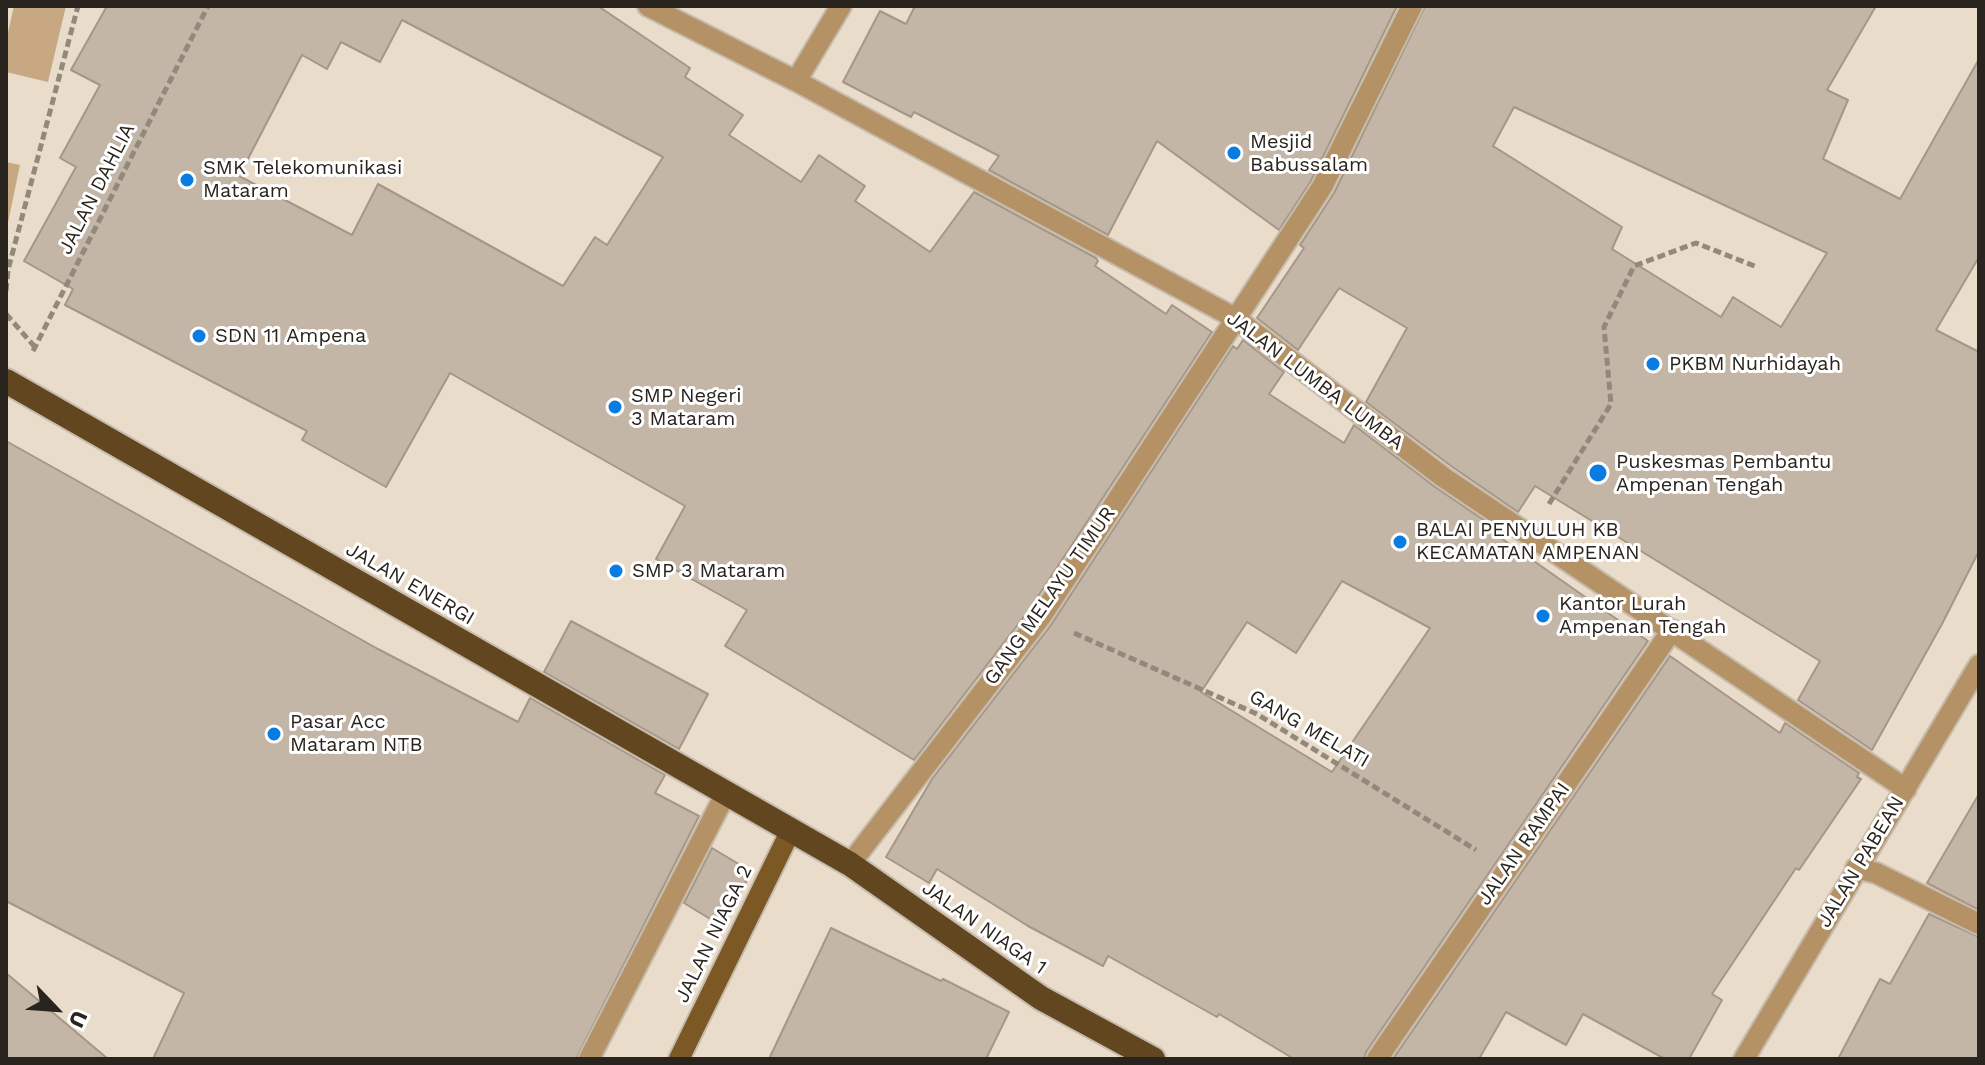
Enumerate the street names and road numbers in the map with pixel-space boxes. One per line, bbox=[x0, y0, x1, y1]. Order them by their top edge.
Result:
street label: JALAN DAHLIA bbox=[54, 120, 140, 258]
street label: JALAN LUMBA LUMBA bbox=[1222, 307, 1408, 455]
street label: GANG MELAYU TIMUR bbox=[979, 502, 1121, 690]
street label: JALAN ENERGI bbox=[341, 537, 479, 631]
street label: GANG MELATI bbox=[1245, 685, 1373, 773]
street label: JALAN RAMPAI bbox=[1473, 778, 1575, 910]
street label: JALAN PABEAN bbox=[1812, 792, 1910, 932]
street label: JALAN NIAGA 2 bbox=[670, 861, 758, 1007]
street label: JALAN NIAGA 1 bbox=[917, 876, 1051, 980]

